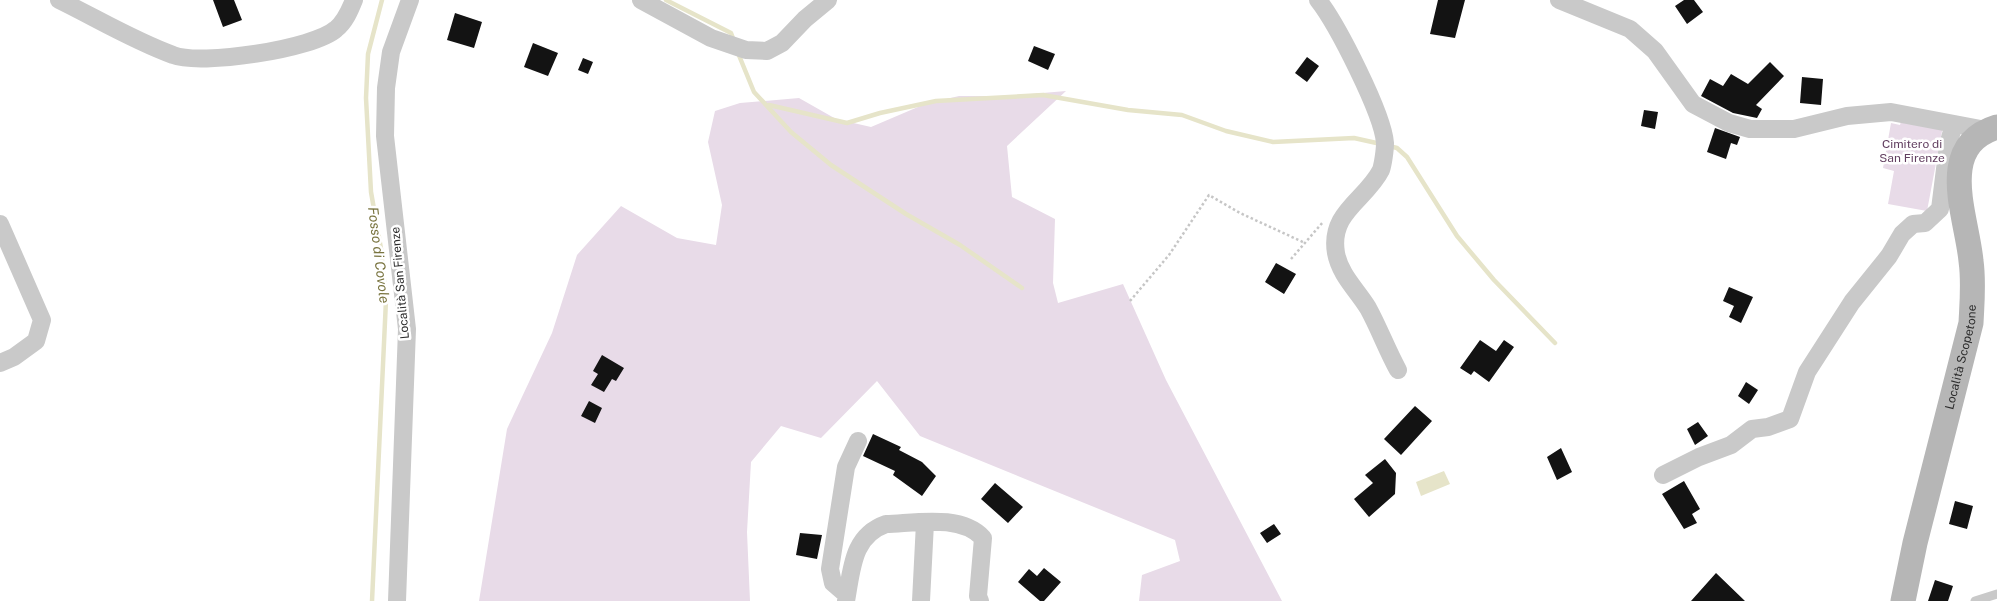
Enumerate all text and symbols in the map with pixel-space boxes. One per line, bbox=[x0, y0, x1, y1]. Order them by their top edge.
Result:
park label: Cimitero di San Firenze bbox=[1879, 137, 1945, 165]
water label: Fosso di Covole bbox=[365, 206, 393, 305]
street label: Località San Firenze bbox=[388, 226, 412, 340]
street label: Località Scopetone bbox=[1942, 304, 1979, 411]

